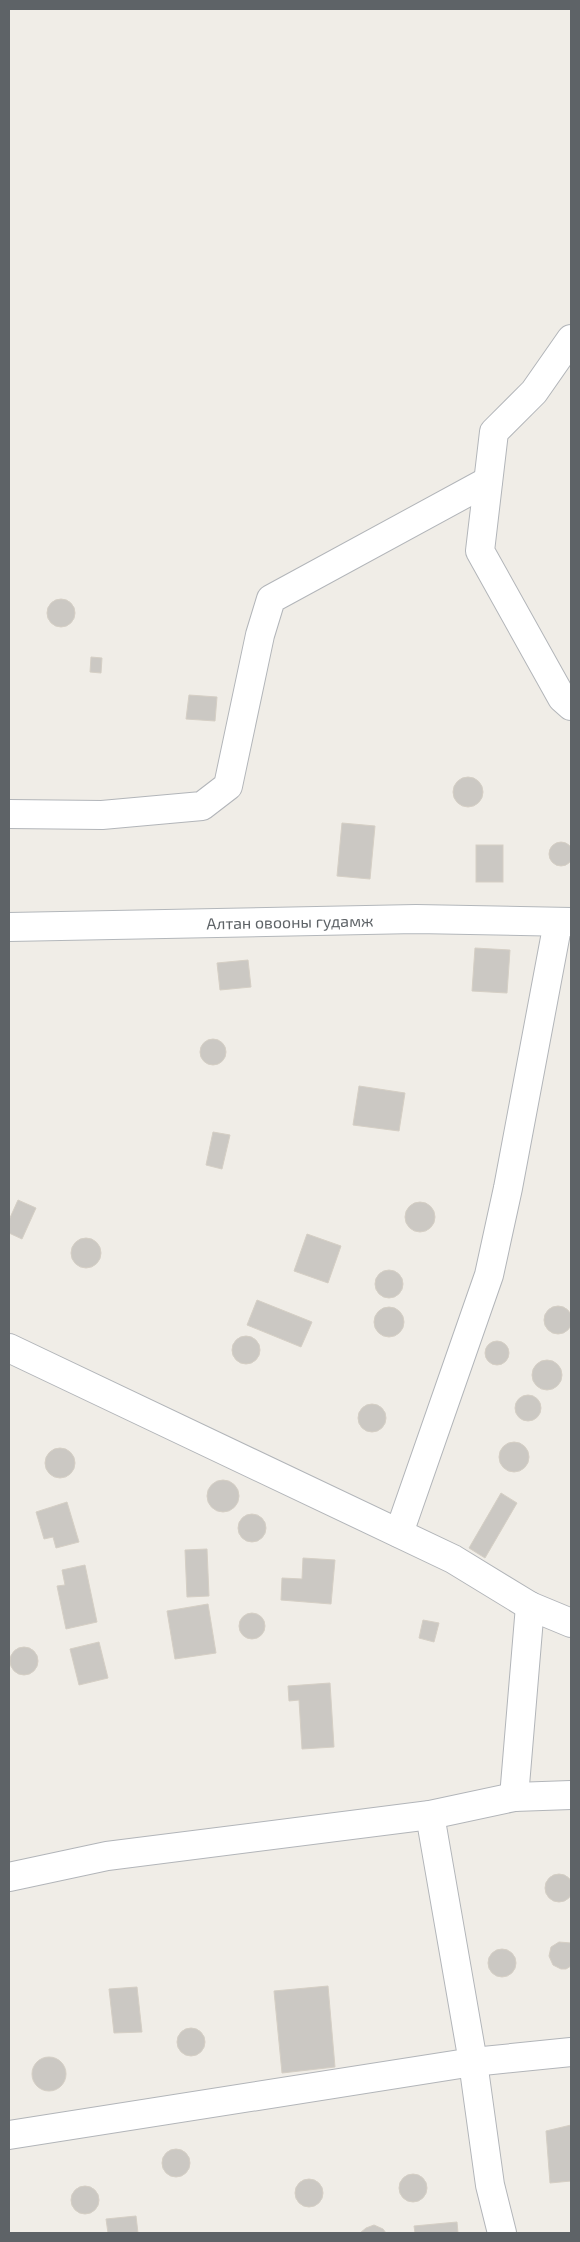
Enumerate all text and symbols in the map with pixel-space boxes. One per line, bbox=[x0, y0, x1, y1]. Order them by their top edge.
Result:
street label: Алтан овооны гудамж bbox=[206, 911, 374, 933]

